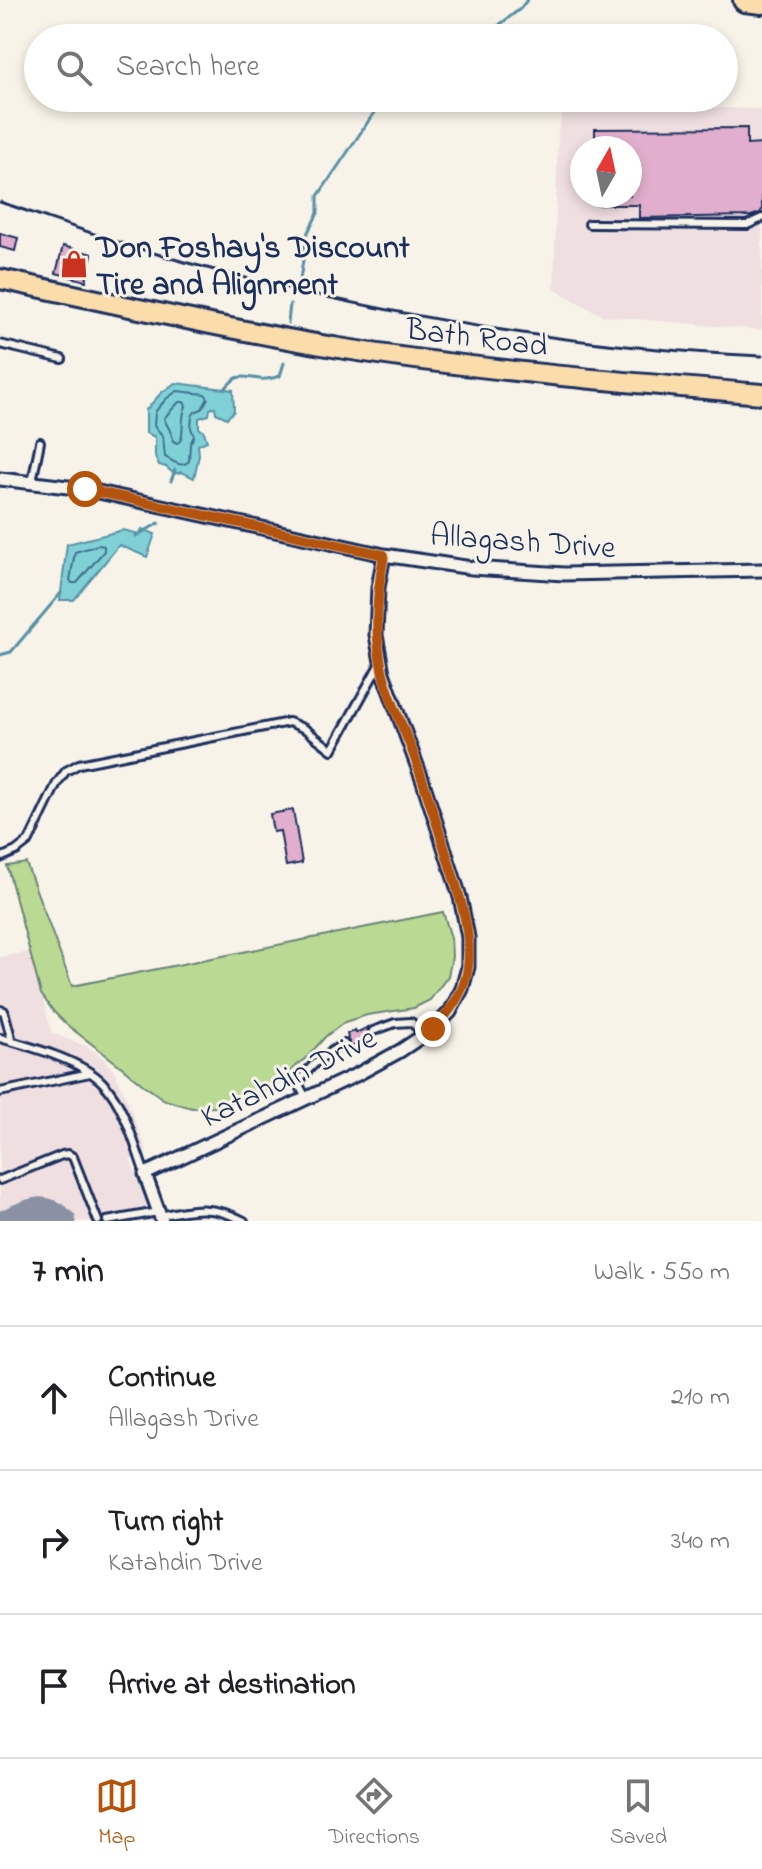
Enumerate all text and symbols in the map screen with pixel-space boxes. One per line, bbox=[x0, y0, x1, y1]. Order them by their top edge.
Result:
search box bbox=[24, 24, 738, 112]
icon: search bbox=[52, 46, 96, 90]
text: Search here bbox=[116, 46, 260, 90]
north arrow bbox=[570, 136, 642, 208]
place label: Don Foshay's Discount Tire and Alignment bbox=[94, 226, 410, 311]
shop icon: Don Foshay's Discount Tire and Alignment bbox=[59, 249, 89, 279]
street label: Bath Road bbox=[402, 307, 550, 371]
route start bbox=[67, 471, 103, 507]
street label: Allagash Drive bbox=[428, 514, 618, 573]
route end bbox=[415, 1011, 451, 1047]
street label: Katahdin Drive bbox=[194, 1016, 386, 1142]
text: 7 min bbox=[32, 1248, 104, 1298]
text: Walk · 550 m bbox=[594, 1254, 730, 1292]
text: Continue bbox=[108, 1357, 216, 1401]
icon: ahead bbox=[32, 1376, 76, 1420]
text: 210 m bbox=[671, 1379, 730, 1417]
text: Allagash Drive bbox=[108, 1401, 259, 1439]
text: Turn right bbox=[108, 1501, 223, 1545]
icon: right bbox=[32, 1520, 76, 1564]
text: 340 m bbox=[671, 1523, 730, 1561]
text: Katahdin Drive bbox=[108, 1545, 263, 1583]
icon: arrive bbox=[32, 1664, 76, 1708]
text: Arrive at destination bbox=[108, 1664, 356, 1708]
tab: Map bbox=[95, 1774, 139, 1854]
tab: Directions bbox=[329, 1774, 420, 1854]
tab: Saved bbox=[610, 1774, 667, 1854]

